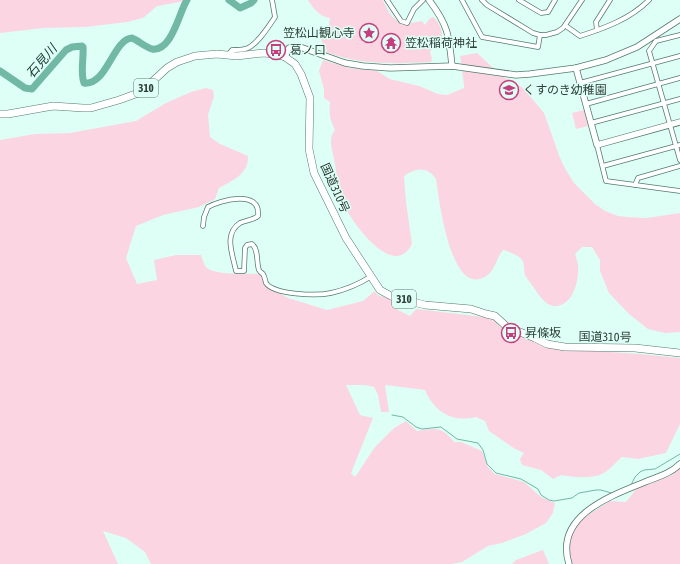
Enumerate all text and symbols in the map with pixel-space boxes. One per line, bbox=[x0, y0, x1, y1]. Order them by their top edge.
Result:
place icon: 笠松山観心寺 bbox=[358, 22, 380, 44]
place label: 笠松山観心寺 bbox=[283, 26, 355, 40]
temple icon: 笠松稲荷神社 bbox=[380, 32, 402, 54]
place label: 笠松稲荷神社 bbox=[405, 36, 477, 50]
bus stop icon: 葛ノ口 bbox=[265, 39, 287, 61]
water label: 石見川 bbox=[23, 40, 61, 81]
place label: 葛ノ口 bbox=[290, 43, 326, 57]
road number: 310 bbox=[134, 79, 158, 97]
school or university icon: くすのき幼稚園 bbox=[498, 79, 520, 101]
place label: くすのき幼稚園 bbox=[523, 83, 607, 97]
street label: 国道310号 bbox=[318, 161, 352, 215]
road number: 310 bbox=[392, 290, 416, 308]
bus stop icon: 昇條坂 bbox=[500, 322, 522, 344]
place label: 昇條坂 bbox=[525, 326, 561, 340]
street label: 国道310号 bbox=[578, 330, 632, 344]

